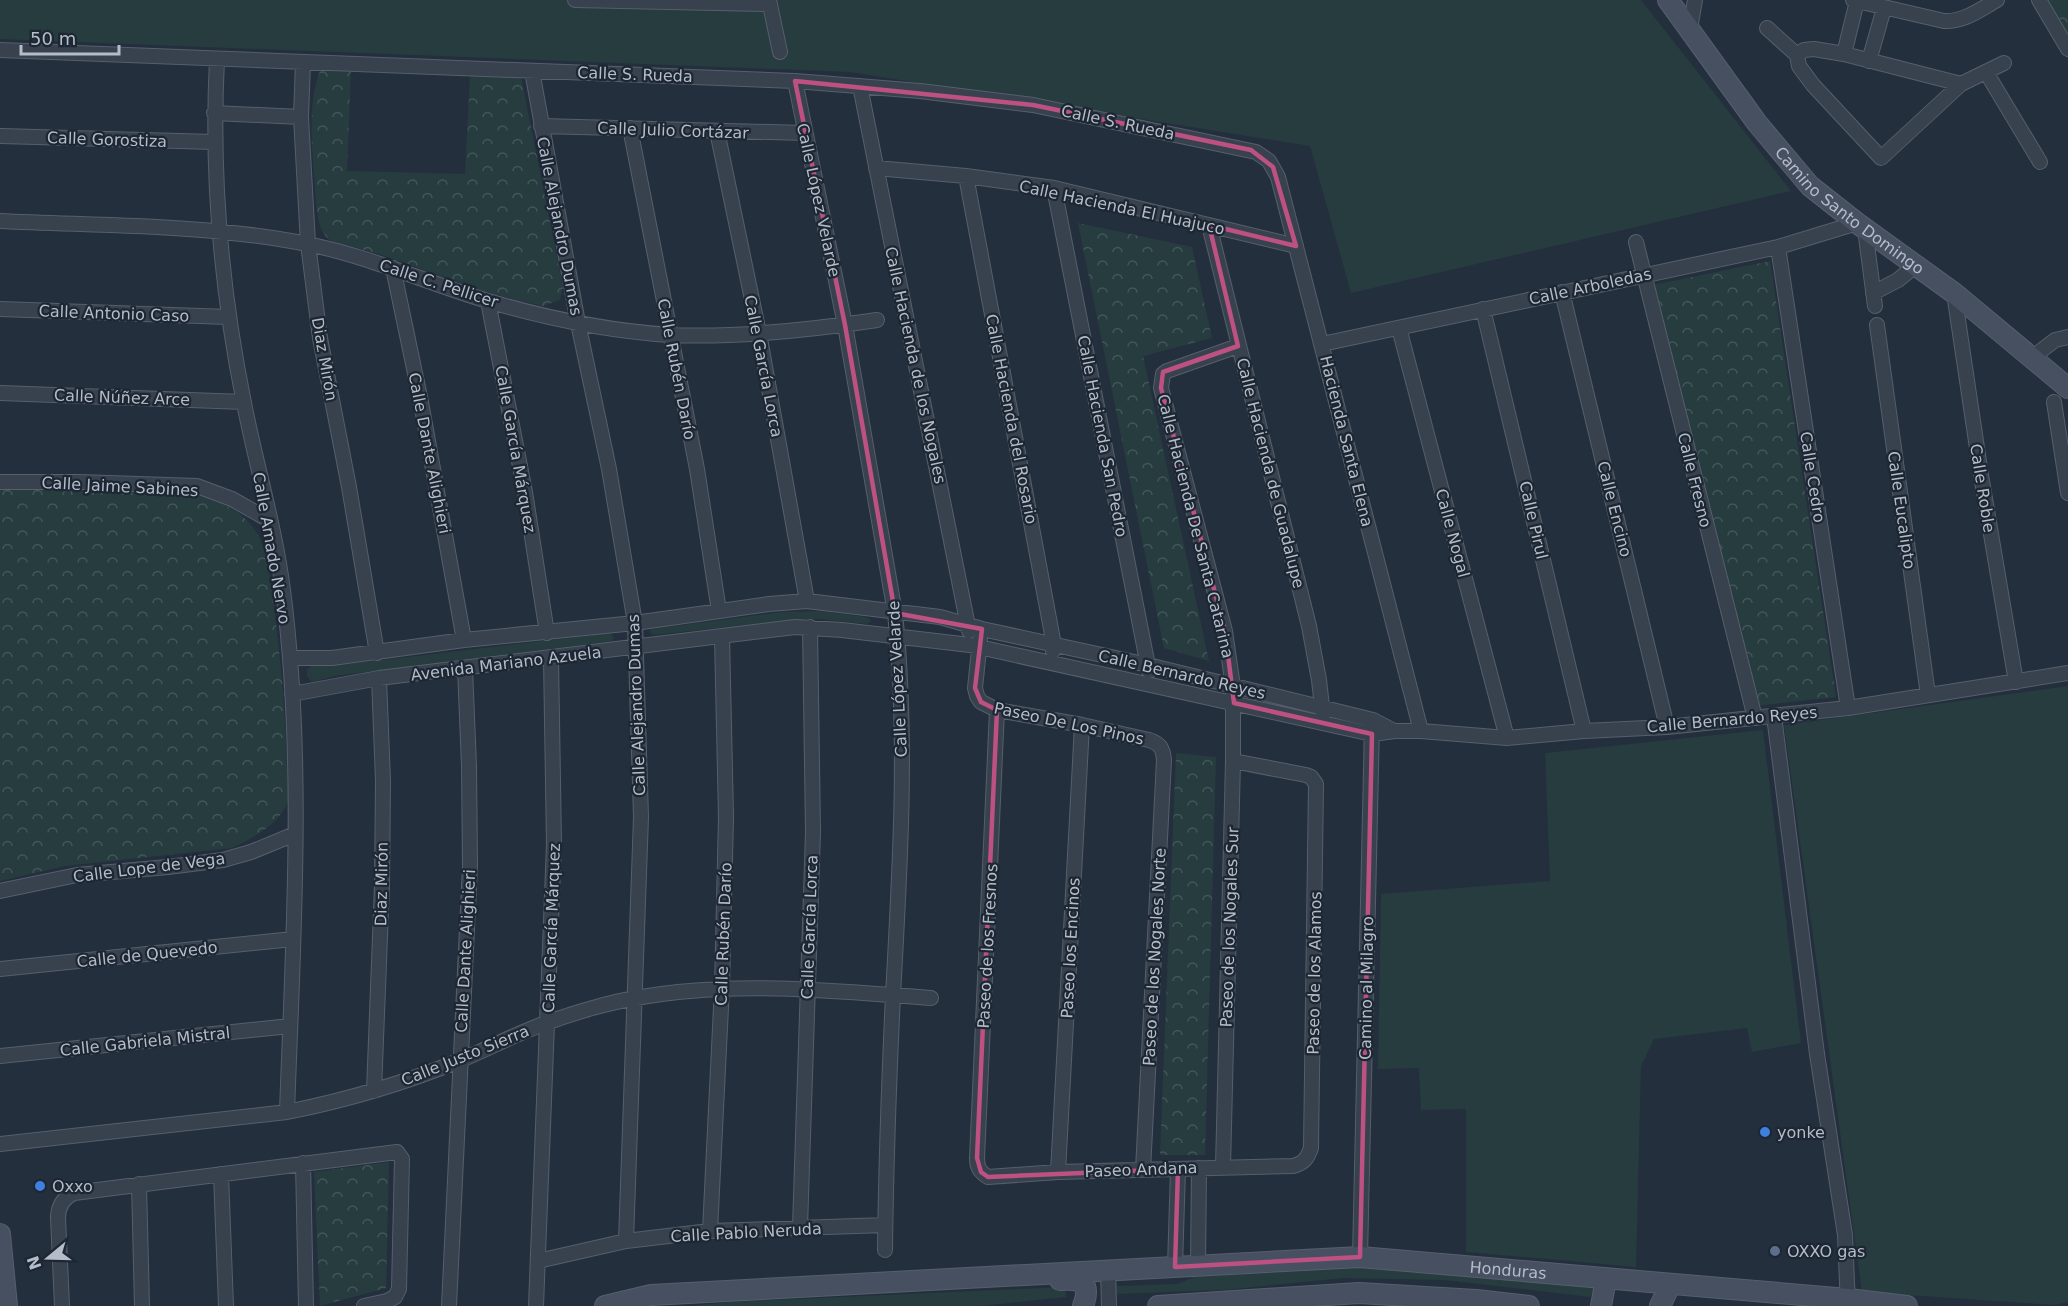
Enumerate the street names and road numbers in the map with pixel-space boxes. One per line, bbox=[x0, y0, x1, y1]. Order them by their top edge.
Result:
street label: Calle S. Rueda bbox=[577, 63, 693, 86]
street label: Calle S. Rueda bbox=[1059, 101, 1176, 144]
street label: Calle Julio Cortázar bbox=[597, 118, 750, 143]
street label: Calle López Velarde bbox=[793, 121, 844, 279]
street label: Calle Gorostiza bbox=[47, 128, 167, 151]
street label: Calle Alejandro Dumas bbox=[533, 135, 586, 317]
street label: Camino Santo Domingo bbox=[1771, 143, 1928, 278]
street label: Calle Hacienda El Huajuco bbox=[1017, 176, 1226, 239]
street label: Calle Hacienda de los Nogales bbox=[881, 245, 950, 485]
street label: Calle C. Pellicer bbox=[377, 255, 501, 312]
street label: Calle Arboledas bbox=[1527, 264, 1653, 309]
street label: Calle García Lorca bbox=[740, 293, 787, 439]
street label: Calle Rubén Darío bbox=[653, 297, 700, 441]
street label: Calle Antonio Caso bbox=[38, 301, 190, 326]
street label: Calle Hacienda del Rosario bbox=[982, 312, 1041, 526]
street label: Diaz Mirón bbox=[308, 316, 341, 402]
street label: Calle Hacienda San Pedro bbox=[1074, 334, 1131, 539]
street label: Hacienda Santa Elena bbox=[1316, 354, 1377, 529]
street label: Calle Hacienda de Guadalupe bbox=[1233, 356, 1308, 590]
street label: Calle García Márquez bbox=[491, 364, 540, 534]
street label: Calle Dante Alighieri bbox=[405, 371, 454, 535]
street label: Calle Núñez Arce bbox=[54, 386, 190, 409]
street label: Calle Hacienda De Santa Catarina bbox=[1153, 392, 1238, 660]
street label: Calle Cedro bbox=[1796, 430, 1829, 524]
street label: Calle Fresno bbox=[1674, 431, 1715, 530]
street label: Calle Roble bbox=[1966, 442, 1999, 534]
street label: Calle Eucalipto bbox=[1884, 450, 1919, 570]
street label: Calle Encino bbox=[1593, 459, 1636, 559]
street label: Calle Amado Nervo bbox=[249, 471, 294, 625]
street label: Calle Jaime Sabines bbox=[41, 473, 199, 500]
street label: Calle Pirul bbox=[1515, 479, 1552, 561]
street label: Calle Nogal bbox=[1432, 487, 1473, 580]
street label: Calle López Velarde bbox=[884, 600, 911, 758]
street label: Calle Alejandro Dumas bbox=[624, 614, 649, 796]
street label: Avenida Mariano Azuela bbox=[410, 642, 602, 685]
street label: Calle Bernardo Reyes bbox=[1096, 646, 1267, 703]
street label: Paseo De Los Pinos bbox=[992, 698, 1146, 749]
street label: Calle Bernardo Reyes bbox=[1646, 703, 1818, 736]
street label: Paseo de los Nogales Sur bbox=[1217, 826, 1243, 1028]
street label: Diaz Mirón bbox=[371, 842, 392, 926]
street label: Calle García Márquez bbox=[539, 843, 564, 1013]
street label: Paseo de los Nogales Norte bbox=[1139, 847, 1170, 1067]
street label: Calle Lope de Vega bbox=[72, 849, 226, 886]
street label: Calle García Lorca bbox=[797, 854, 822, 1000]
street label: Calle Rubén Darío bbox=[712, 862, 735, 1006]
street label: Paseo de los Fresnos bbox=[974, 863, 1001, 1029]
street label: Calle Dante Alighieri bbox=[452, 869, 479, 1033]
street label: Paseo los Encinos bbox=[1057, 877, 1084, 1019]
street label: Paseo de los Alamos bbox=[1304, 891, 1325, 1055]
street label: Camino al Milagro bbox=[1356, 916, 1377, 1060]
street label: Calle de Quevedo bbox=[76, 938, 219, 971]
street label: Calle Justo Sierra bbox=[398, 1021, 532, 1090]
street label: Calle Gabriela Mistral bbox=[59, 1023, 231, 1060]
street label: Paseo Andana bbox=[1084, 1158, 1198, 1181]
street label: Calle Pablo Neruda bbox=[670, 1219, 822, 1246]
street label: Honduras bbox=[1469, 1257, 1547, 1283]

